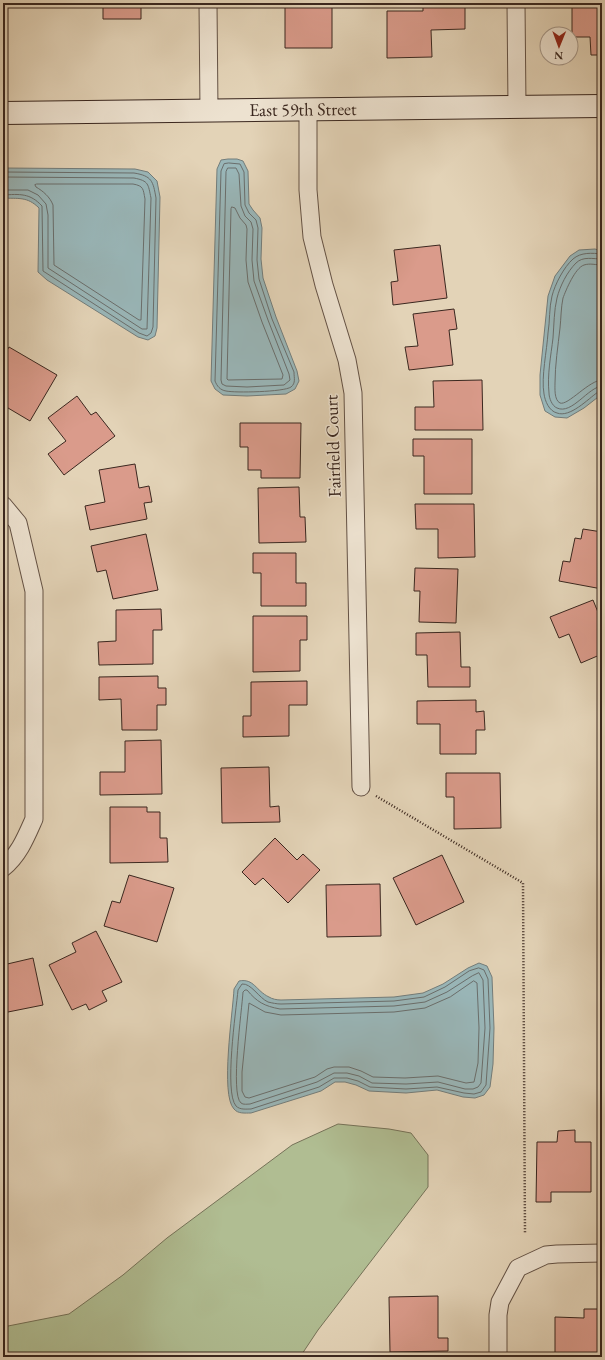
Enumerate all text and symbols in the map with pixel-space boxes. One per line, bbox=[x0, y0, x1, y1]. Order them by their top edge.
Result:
north arrow bbox=[539, 26, 579, 66]
text: N bbox=[554, 49, 563, 63]
street label: East 59th Street bbox=[249, 97, 357, 121]
street label: Fairfield Court bbox=[319, 394, 346, 498]

